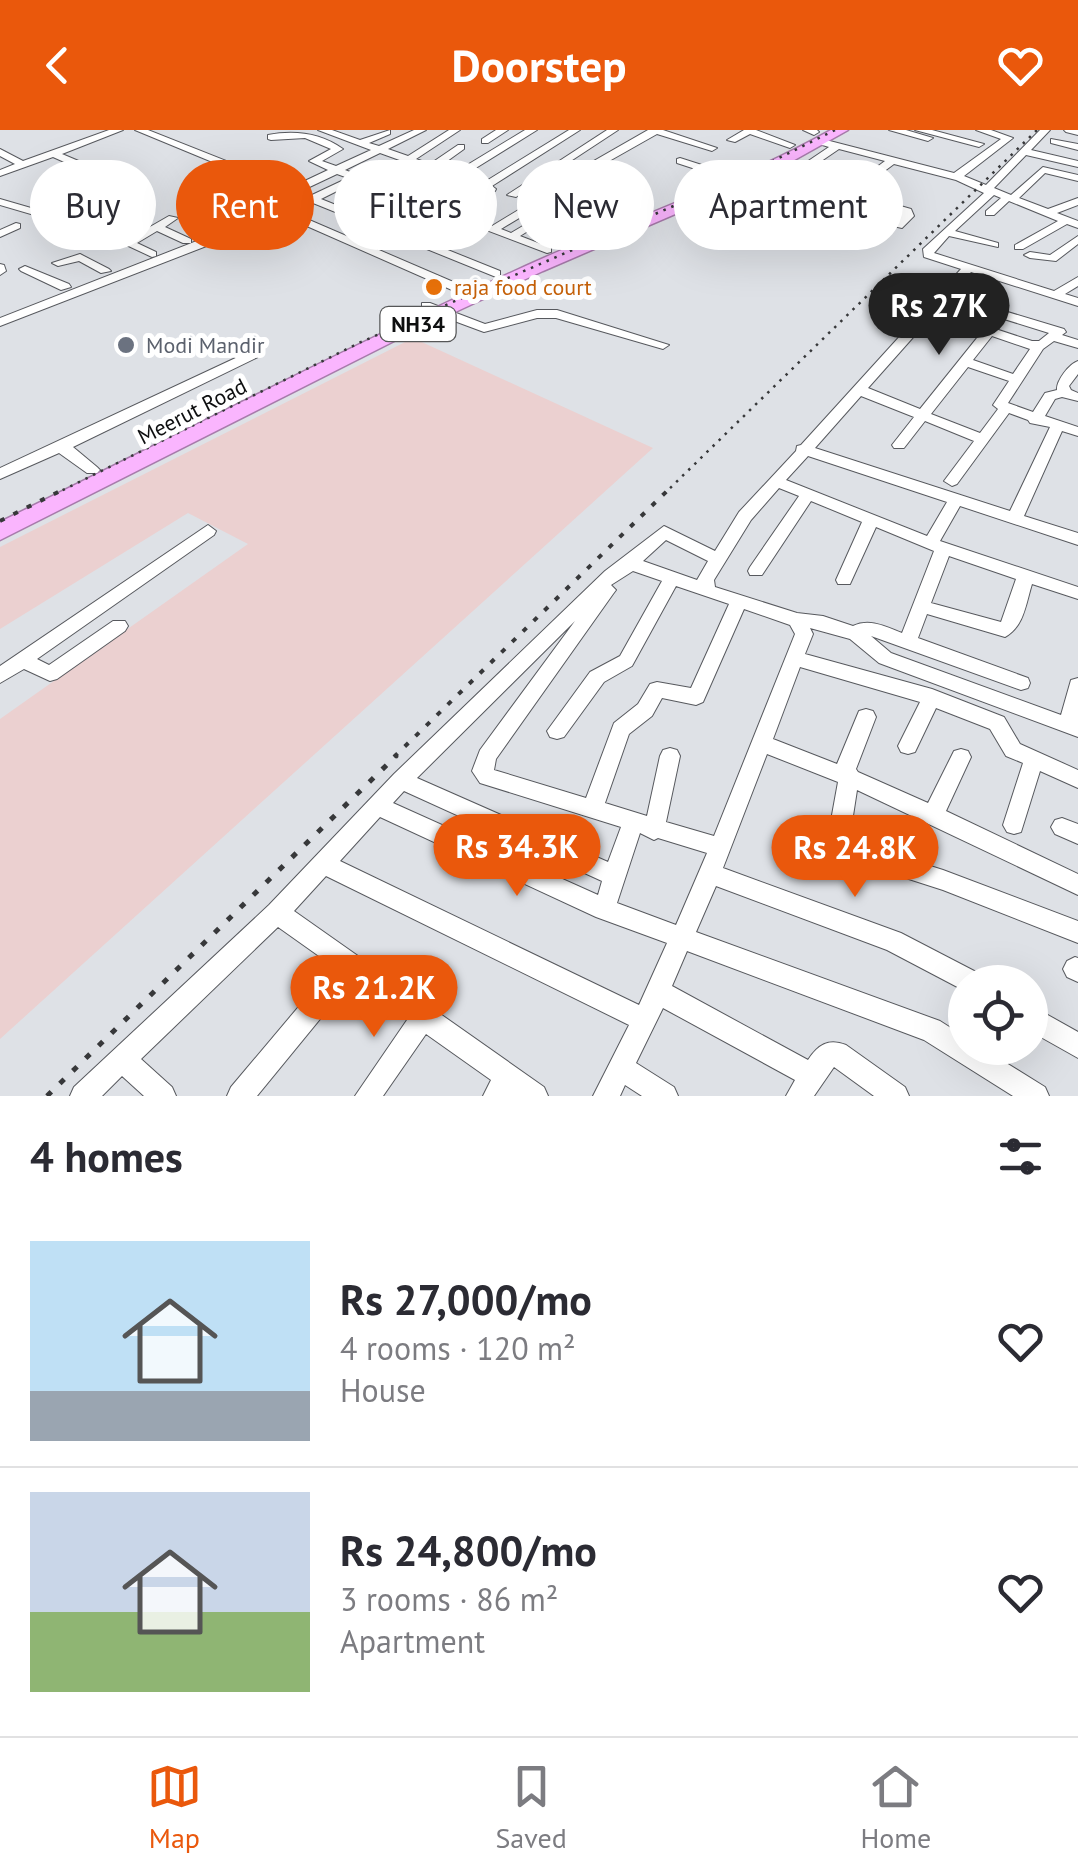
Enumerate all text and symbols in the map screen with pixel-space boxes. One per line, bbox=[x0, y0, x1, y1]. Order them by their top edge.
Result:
text: Doorstep bbox=[452, 36, 626, 94]
icon: back bbox=[30, 38, 85, 93]
icon: heart bbox=[993, 38, 1048, 93]
chip: Buy bbox=[30, 160, 156, 250]
chip: Rent bbox=[176, 160, 314, 250]
chip: Filters bbox=[334, 160, 497, 250]
chip: New bbox=[517, 160, 654, 250]
chip: Apartment bbox=[674, 160, 903, 250]
place label: raja food court bbox=[454, 273, 592, 301]
pin: Rs 27K bbox=[858, 273, 1020, 358]
marker: raja food court bbox=[423, 276, 445, 298]
text: Rs 27K bbox=[891, 284, 988, 326]
road number: NH34 bbox=[380, 307, 456, 341]
place label: Modi Mandir bbox=[146, 331, 265, 359]
marker: Modi Mandir bbox=[115, 334, 137, 356]
street label: Meerut Road bbox=[133, 372, 251, 450]
pin: Rs 34.3K bbox=[414, 814, 620, 899]
pin: Rs 24.8K bbox=[752, 815, 958, 900]
text: Rs 34.3K bbox=[455, 825, 579, 867]
text: Rs 24.8K bbox=[793, 826, 917, 868]
pin: Rs 21.2K bbox=[271, 955, 477, 1040]
map controls bbox=[948, 965, 1048, 1065]
button: locate bbox=[948, 965, 1048, 1065]
text: Rs 21.2K bbox=[312, 966, 436, 1008]
text: 4 homes bbox=[30, 1129, 183, 1184]
icon: filters bbox=[993, 1129, 1048, 1184]
text: Rs 27,000/mo bbox=[340, 1272, 592, 1327]
icon: home bbox=[110, 1281, 230, 1401]
icon: heart bbox=[993, 1314, 1048, 1369]
text: 4 rooms · 120 m² bbox=[340, 1327, 576, 1369]
text: House bbox=[340, 1369, 426, 1411]
text: Rs 24,800/mo bbox=[340, 1523, 597, 1578]
icon: home bbox=[110, 1532, 230, 1652]
icon: heart bbox=[993, 1565, 1048, 1620]
text: 3 rooms · 86 m² bbox=[340, 1578, 558, 1620]
text: Apartment bbox=[340, 1620, 485, 1662]
tab: Map bbox=[147, 1759, 202, 1856]
tab: Saved bbox=[495, 1759, 567, 1856]
tab: Home bbox=[860, 1759, 931, 1856]

